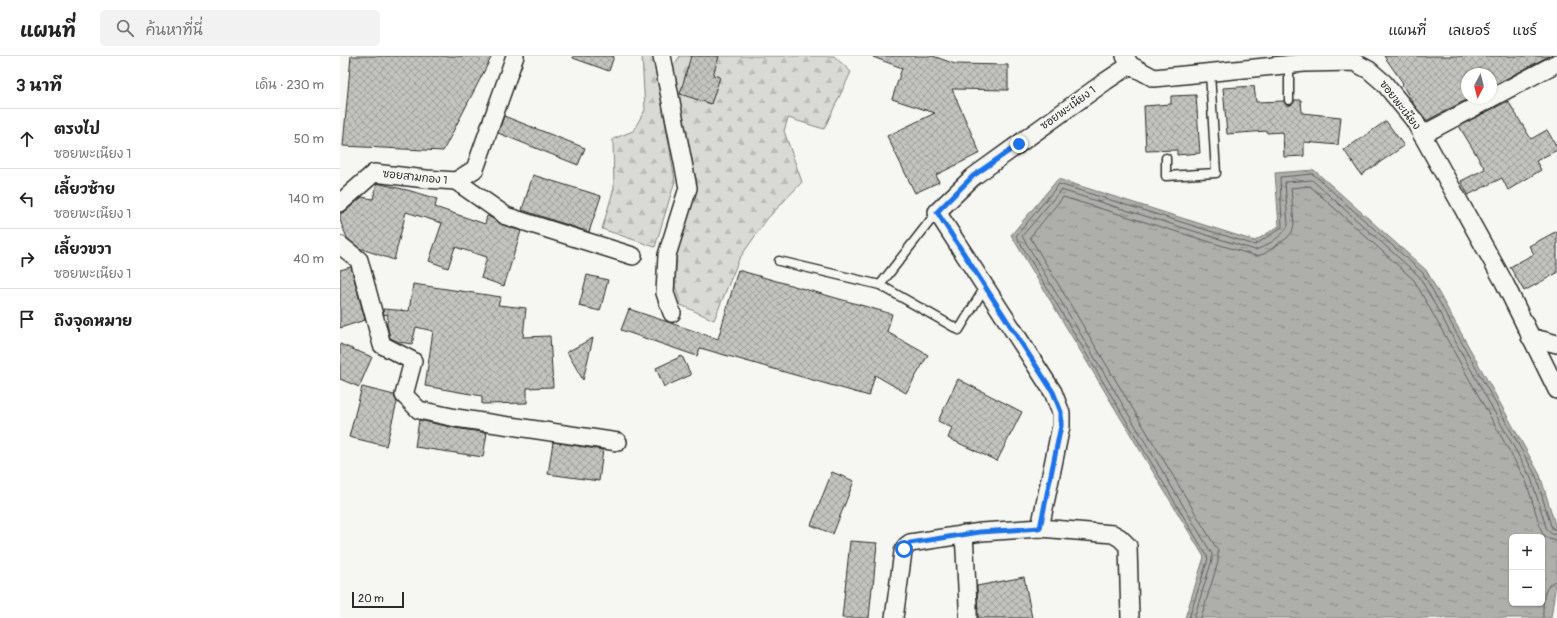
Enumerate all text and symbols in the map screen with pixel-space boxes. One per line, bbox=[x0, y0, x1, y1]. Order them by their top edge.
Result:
search box bbox=[100, 10, 380, 46]
icon: search bbox=[114, 17, 136, 39]
text: แผนที่ bbox=[20, 19, 76, 43]
text: ค้นหาที่นี่ bbox=[146, 21, 203, 40]
text: แผนที่ bbox=[1388, 22, 1426, 39]
text: เลเยอร์ bbox=[1448, 22, 1490, 39]
text: แชร์ bbox=[1512, 22, 1537, 39]
north arrow bbox=[1461, 68, 1497, 104]
text: 3 นาที bbox=[16, 75, 62, 96]
text: เดิน · 230 m bbox=[255, 77, 324, 93]
street label: ซอยพะเนียง bbox=[1377, 77, 1424, 132]
street label: ซอยพะเนียง 1 bbox=[1037, 83, 1098, 133]
text: ตรงไป bbox=[54, 120, 100, 139]
icon: ahead bbox=[16, 128, 38, 150]
text: 50 m bbox=[294, 131, 324, 147]
route end bbox=[1010, 135, 1028, 153]
text: ซอยพะเนียง 1 bbox=[54, 146, 131, 162]
street label: ซอยสามกอง 1 bbox=[382, 167, 448, 187]
text: เลี้ยวซ้าย bbox=[54, 180, 115, 199]
icon: left bbox=[16, 188, 38, 210]
text: 140 m bbox=[288, 191, 324, 207]
text: ซอยพะเนียง 1 bbox=[54, 206, 131, 222]
text: เลี้ยวขวา bbox=[54, 240, 112, 259]
icon: right bbox=[16, 248, 38, 270]
text: 40 m bbox=[293, 251, 324, 267]
text: ซอยพะเนียง 1 bbox=[54, 266, 131, 282]
icon: arrive bbox=[16, 308, 38, 330]
text: ถึงจุดหมาย bbox=[54, 312, 132, 331]
map controls bbox=[1509, 534, 1545, 606]
button: + bbox=[1509, 534, 1545, 570]
route start bbox=[895, 540, 913, 558]
button: − bbox=[1509, 570, 1545, 606]
scale bar bbox=[352, 590, 404, 609]
text: 20 m bbox=[358, 592, 384, 605]

